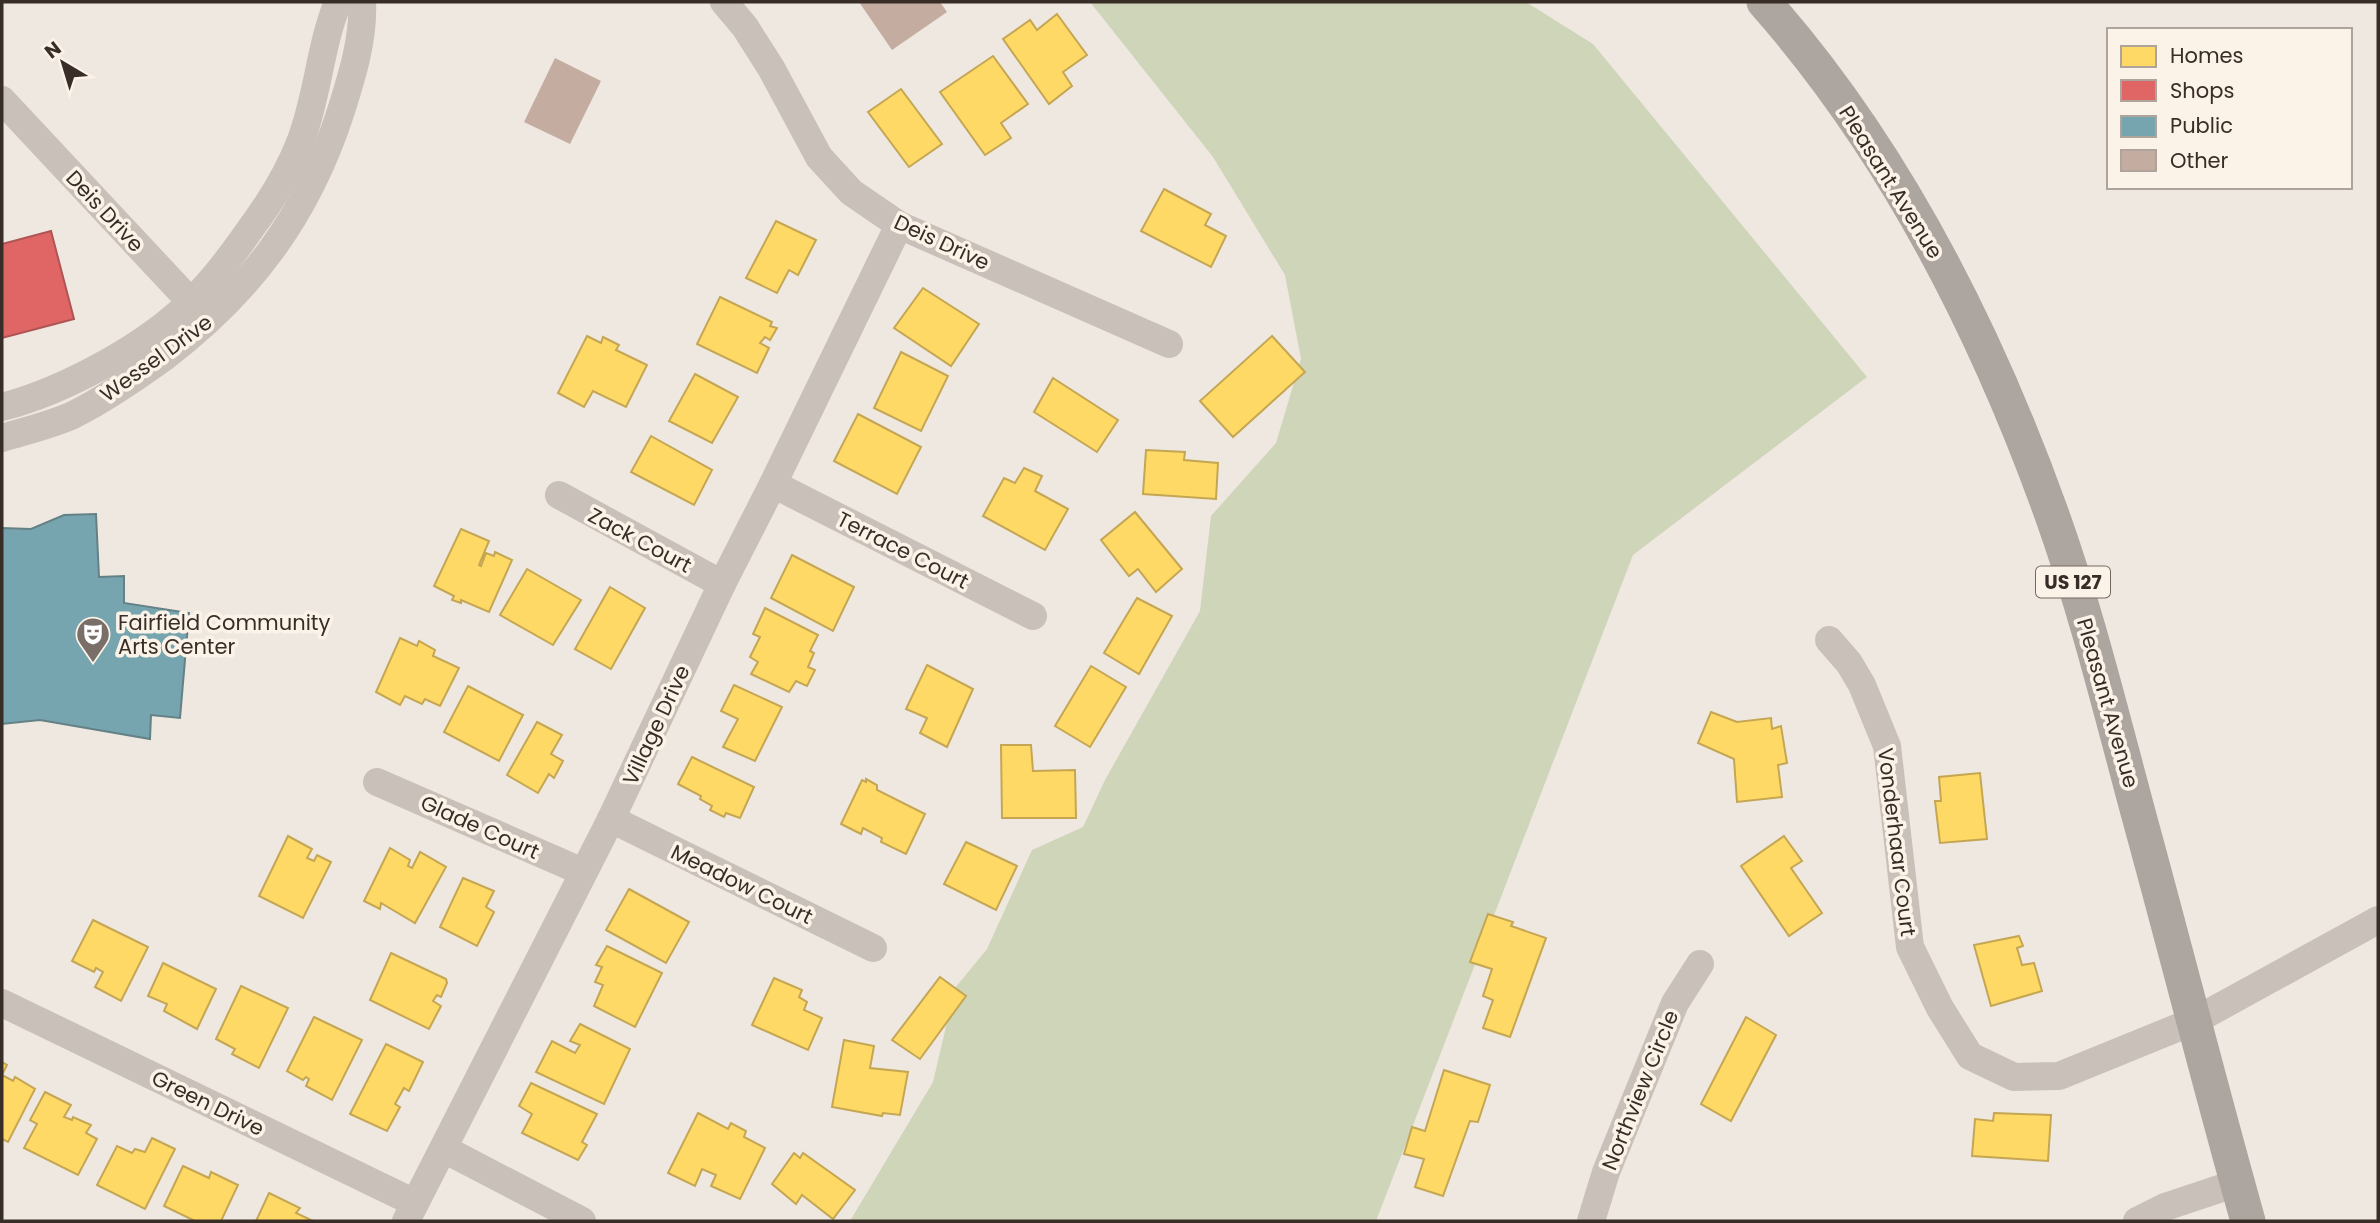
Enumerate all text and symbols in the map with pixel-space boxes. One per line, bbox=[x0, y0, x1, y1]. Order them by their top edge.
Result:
north arrow bbox=[28, 28, 98, 98]
legend bbox=[2107, 28, 2352, 189]
text: N bbox=[39, 35, 67, 65]
text: Homes bbox=[2170, 41, 2244, 70]
text: Shops bbox=[2170, 76, 2234, 105]
street label: Pleasant Avenue bbox=[1832, 100, 1950, 264]
text: Public bbox=[2170, 111, 2233, 140]
text: Other bbox=[2170, 146, 2229, 175]
street label: Deis Drive bbox=[60, 164, 150, 258]
street label: Deis Drive bbox=[890, 207, 994, 277]
street label: Wessel Drive bbox=[94, 308, 218, 408]
street label: Zack Court bbox=[583, 501, 697, 579]
street label: Terrace Court bbox=[832, 504, 974, 596]
road number: US 127 bbox=[2036, 566, 2110, 597]
place label: Fairfield Community Arts Center bbox=[118, 608, 330, 661]
theatre icon: Fairfield Community Arts Center bbox=[74, 615, 112, 664]
street label: Pleasant Avenue bbox=[2070, 615, 2146, 791]
street label: Village Drive bbox=[616, 660, 696, 790]
street label: Vonderhaar Court bbox=[1871, 746, 1923, 938]
street label: Glade Court bbox=[416, 788, 544, 866]
street label: Meadow Court bbox=[666, 837, 818, 931]
street label: Northview Circle bbox=[1595, 1006, 1685, 1174]
street label: Green Drive bbox=[147, 1063, 269, 1143]

